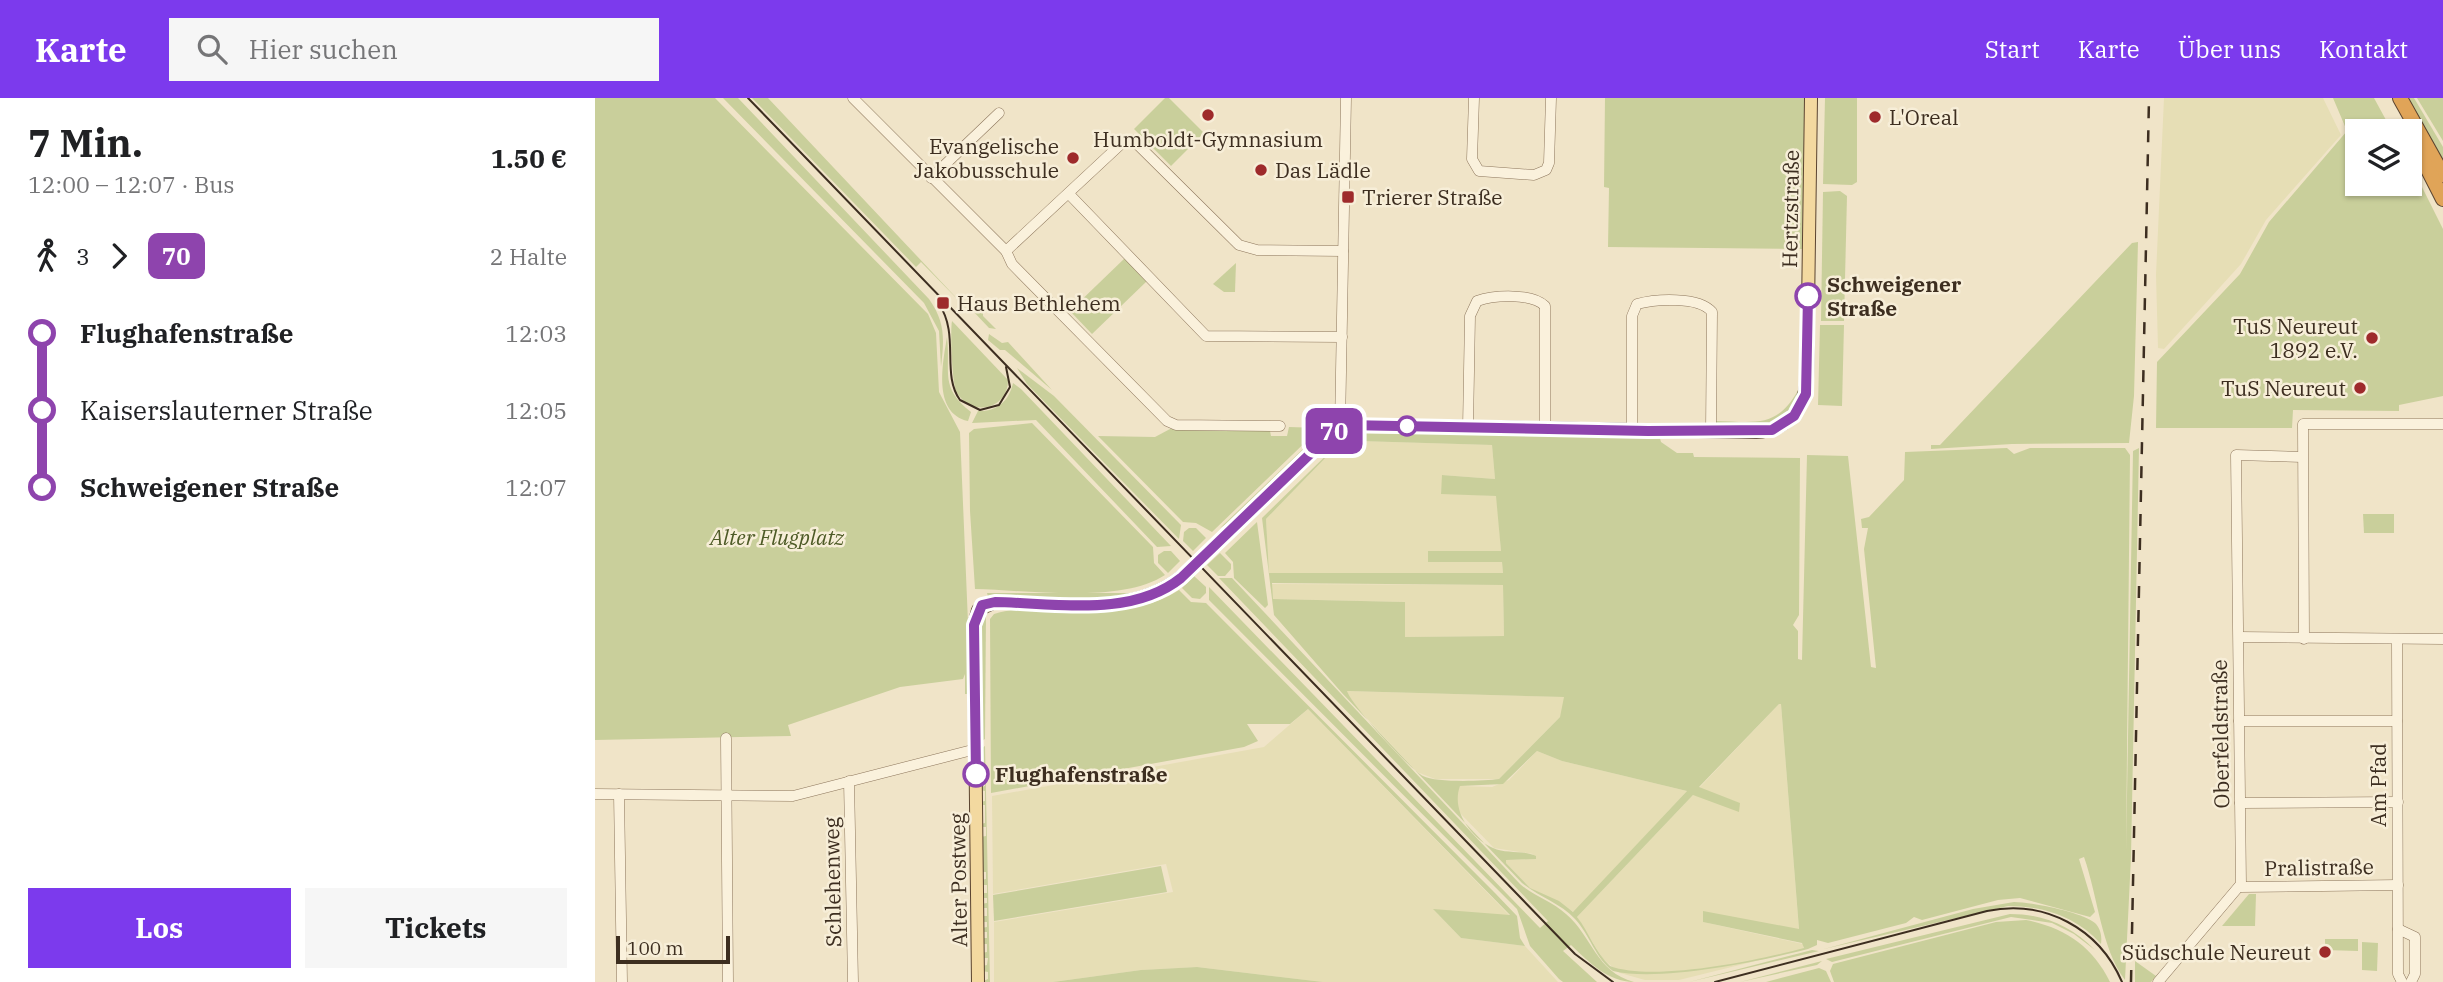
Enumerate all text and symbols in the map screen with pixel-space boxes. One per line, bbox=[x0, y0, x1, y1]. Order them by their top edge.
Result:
search box bbox=[169, 18, 659, 81]
text: Karte bbox=[35, 28, 127, 71]
icon: search bbox=[193, 30, 231, 68]
text: Hier suchen bbox=[249, 32, 398, 66]
text: Start bbox=[1985, 33, 2040, 65]
text: Karte bbox=[2078, 33, 2140, 65]
text: Über uns bbox=[2178, 33, 2281, 65]
text: Kontakt bbox=[2319, 33, 2408, 65]
place label: L'Oreal bbox=[1889, 103, 1958, 131]
marker: Humboldt-Gymnasium bbox=[1200, 107, 1216, 123]
marker: L'Oreal bbox=[1867, 109, 1883, 125]
text: 7 Min. bbox=[28, 118, 143, 167]
map controls bbox=[2345, 119, 2422, 196]
button: layers bbox=[2345, 119, 2422, 196]
place label: Humboldt-Gymnasium bbox=[1093, 125, 1323, 153]
place label: Evangelische Jakobusschule bbox=[914, 132, 1059, 184]
text: 1.50 € bbox=[491, 141, 567, 175]
marker: Evangelische Jakobusschule bbox=[1065, 150, 1081, 166]
street label: Hertzstraße bbox=[1775, 150, 1805, 268]
place label: Das Lädle bbox=[1275, 156, 1371, 184]
marker: Das Lädle bbox=[1253, 162, 1269, 178]
text: 12:00 – 12:07 · Bus bbox=[28, 169, 235, 199]
place label: Trierer Straße bbox=[1362, 183, 1503, 211]
marker: Trierer Straße bbox=[1340, 189, 1356, 205]
icon: walk bbox=[28, 237, 66, 275]
icon: forward bbox=[100, 237, 138, 275]
text: 70 bbox=[162, 240, 191, 272]
text: 3 bbox=[76, 241, 90, 271]
text: 2 Halte bbox=[490, 241, 567, 271]
place label: Schweigener Straße bbox=[1827, 270, 1962, 322]
marker: Schweigener Straße bbox=[1795, 283, 1821, 309]
place label: Haus Bethlehem bbox=[957, 289, 1121, 317]
marker: Haus Bethlehem bbox=[935, 295, 951, 311]
place label: TuS Neureut 1892 e.V. bbox=[2233, 312, 2358, 364]
text: Flughafenstraße bbox=[80, 316, 294, 350]
text: 12:03 bbox=[505, 318, 567, 348]
marker: TuS Neureut 1892 e.V. bbox=[2364, 330, 2380, 346]
place label: TuS Neureut bbox=[2221, 374, 2346, 402]
marker: TuS Neureut bbox=[2352, 380, 2368, 396]
text: Kaiserslauterner Straße bbox=[80, 393, 373, 427]
text: 12:05 bbox=[505, 395, 567, 425]
line badge: 70 bbox=[1303, 408, 1365, 454]
text: 70 bbox=[1320, 415, 1348, 447]
unlabelled marker bbox=[1397, 416, 1417, 436]
text: Schweigener Straße bbox=[80, 470, 339, 504]
text: 12:07 bbox=[505, 472, 567, 502]
park label: Alter Flugplatz bbox=[708, 523, 845, 551]
street label: Oberfeldstraße bbox=[2205, 659, 2235, 809]
street label: Am Pfad bbox=[2364, 743, 2392, 827]
place label: Flughafenstraße bbox=[995, 760, 1168, 788]
marker: Flughafenstraße bbox=[963, 761, 989, 787]
street label: Alter Postweg bbox=[943, 812, 973, 947]
street label: Schlehenweg bbox=[817, 816, 847, 947]
street label: Pralistraße bbox=[2264, 852, 2374, 882]
button: Los bbox=[28, 888, 291, 968]
button: Tickets bbox=[305, 888, 567, 968]
scale bar bbox=[616, 933, 730, 965]
text: 100 m bbox=[627, 936, 684, 960]
place label: Südschule Neureut bbox=[2122, 938, 2311, 966]
marker: Südschule Neureut bbox=[2317, 944, 2333, 960]

